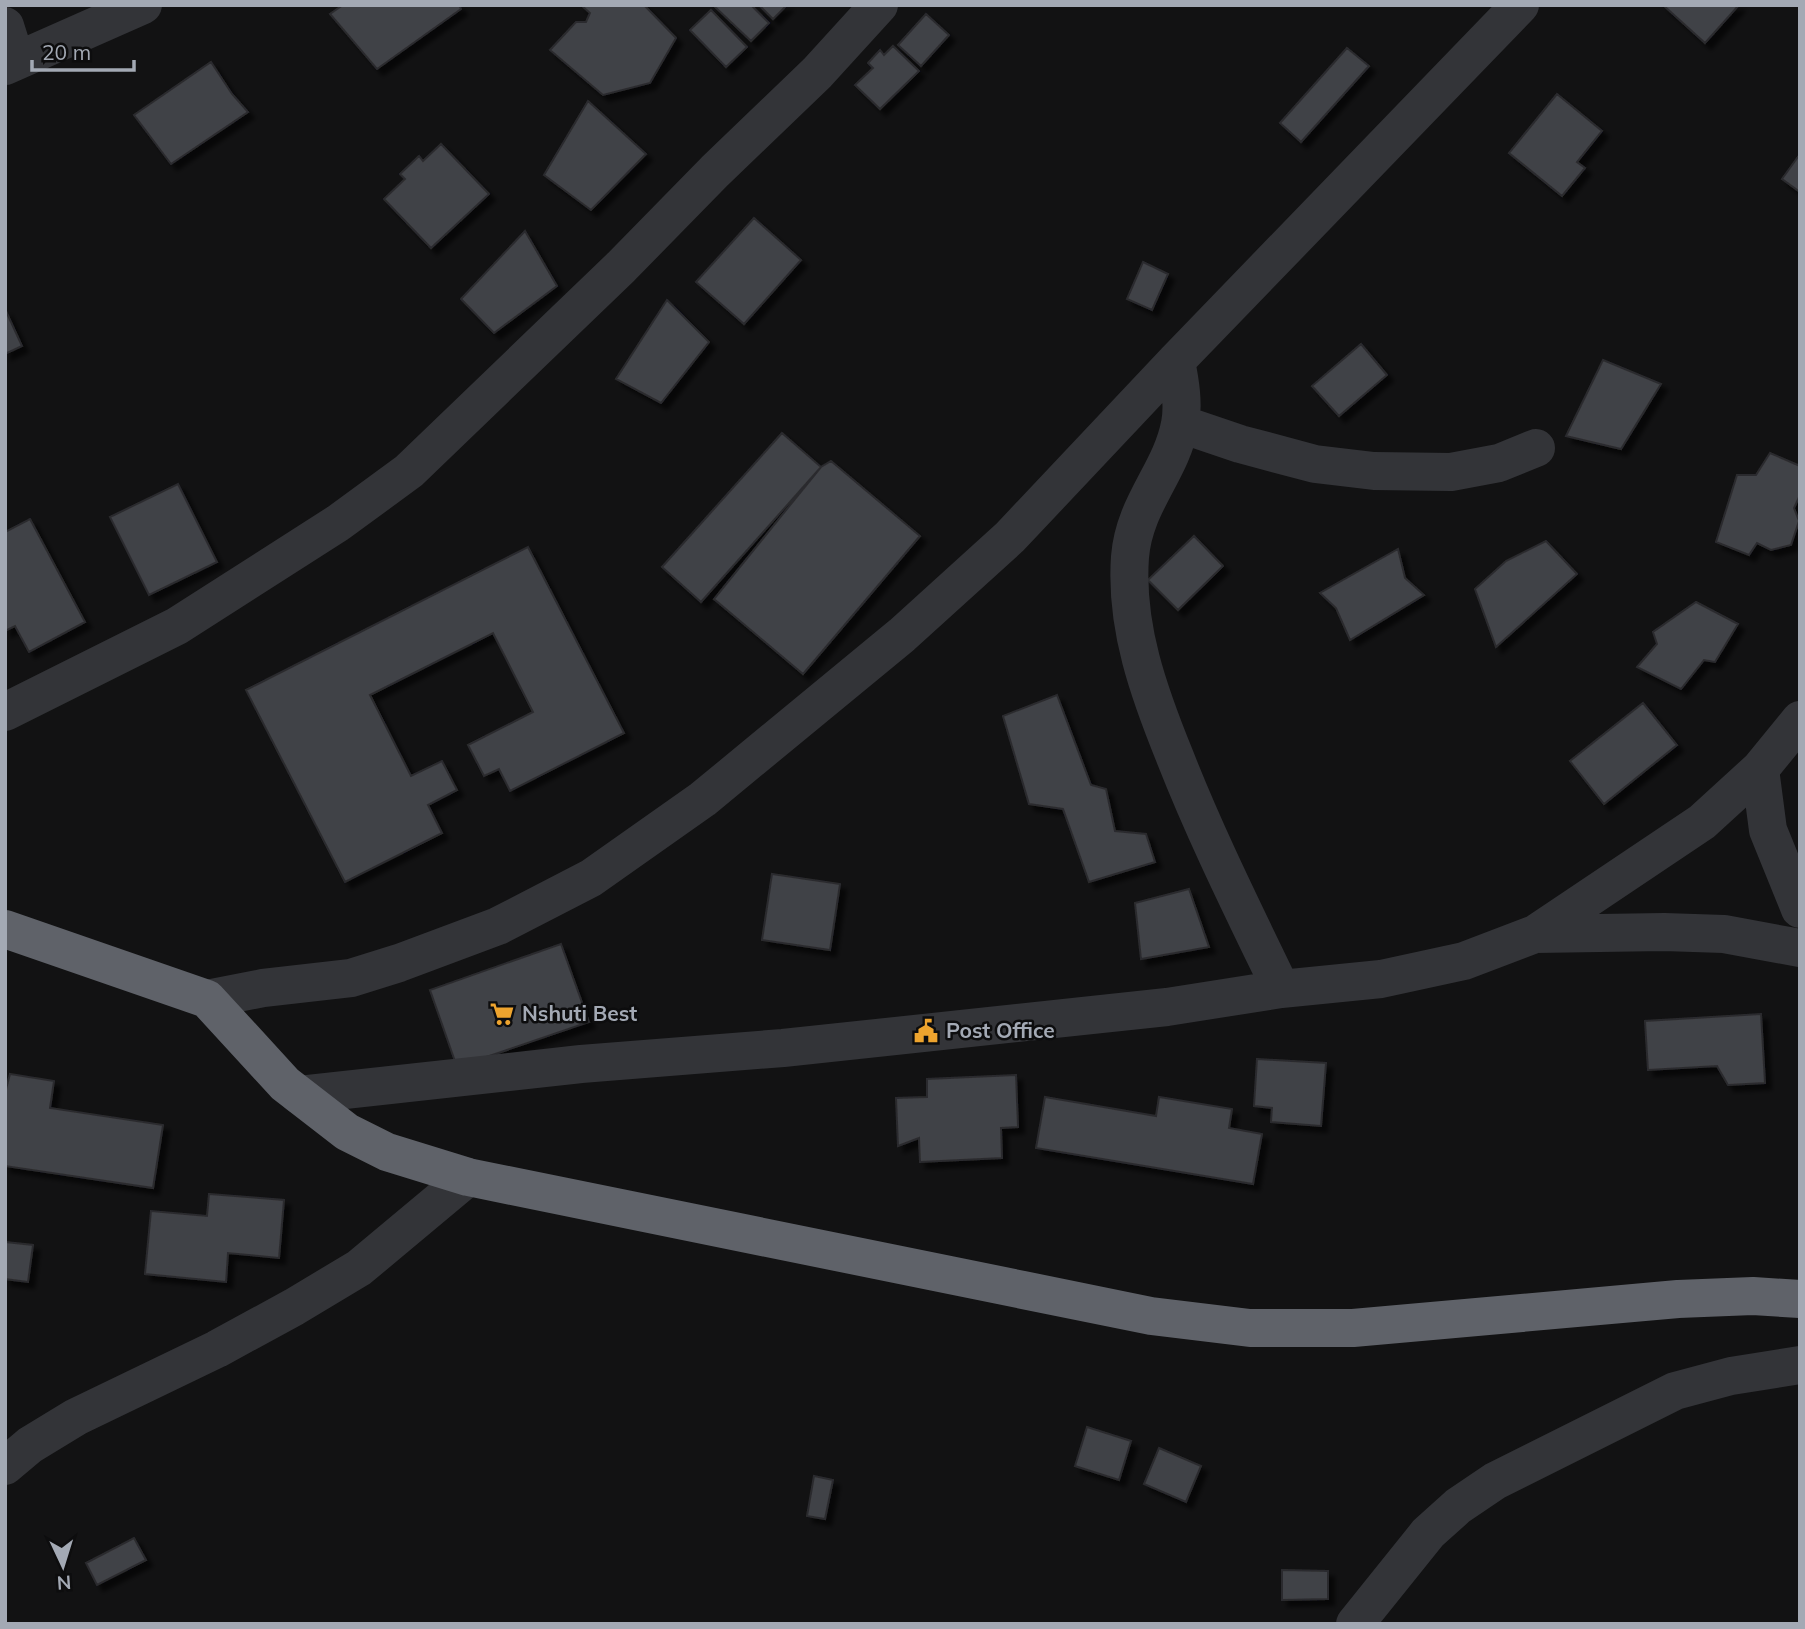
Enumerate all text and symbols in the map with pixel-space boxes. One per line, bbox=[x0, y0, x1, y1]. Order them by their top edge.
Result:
scale bar bbox=[32, 28, 133, 72]
text: 20 m bbox=[42, 39, 91, 65]
supermarket icon: Nshuti Best bbox=[488, 1000, 516, 1028]
place label: Nshuti Best bbox=[522, 1000, 637, 1026]
public building icon: Post Office bbox=[912, 1017, 940, 1045]
place label: Post Office bbox=[946, 1017, 1055, 1043]
north arrow bbox=[28, 1531, 98, 1601]
text: N bbox=[56, 1570, 72, 1595]

